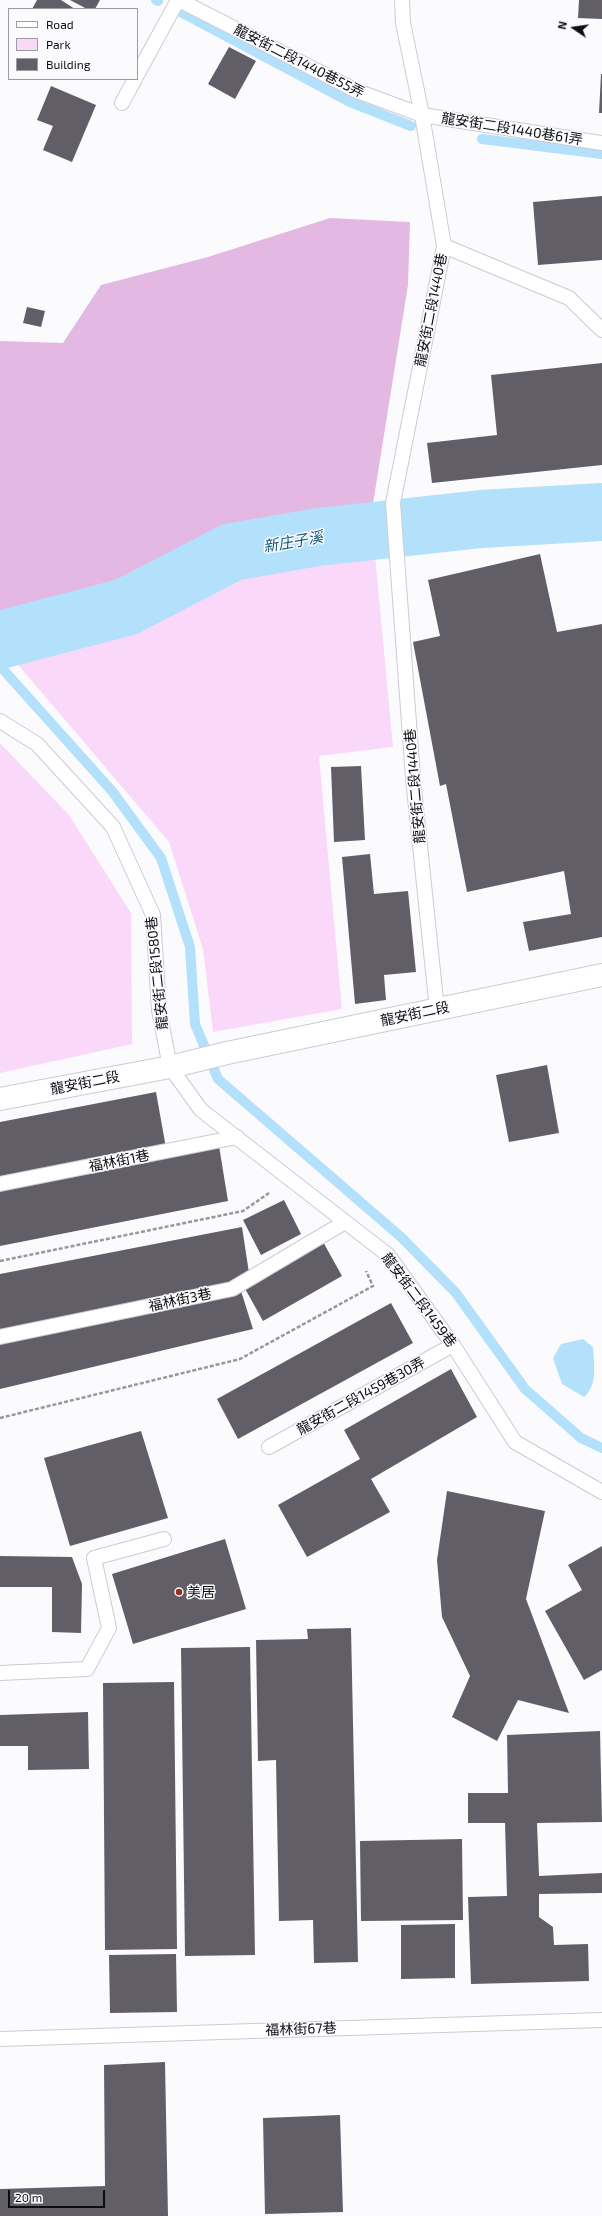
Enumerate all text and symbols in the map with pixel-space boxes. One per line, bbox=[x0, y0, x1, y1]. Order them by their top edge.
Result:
legend bbox=[8, 8, 138, 80]
north arrow bbox=[554, 8, 594, 48]
text: Road bbox=[46, 17, 74, 31]
text: N bbox=[555, 20, 569, 31]
street label: 龍安街二段1440巷55弄 bbox=[231, 21, 367, 101]
text: Park bbox=[46, 37, 71, 51]
text: Building bbox=[46, 57, 90, 71]
street label: 龍安街二段1440巷61弄 bbox=[440, 110, 584, 148]
street label: 龍安街二段1440巷 bbox=[412, 252, 450, 368]
water label: 新庄子溪 bbox=[262, 528, 324, 556]
street label: 龍安街二段1440巷 bbox=[402, 728, 428, 844]
street label: 龍安街二段1580巷 bbox=[143, 915, 171, 1031]
street label: 龍安街二段 bbox=[379, 999, 451, 1029]
street label: 龍安街二段 bbox=[49, 1068, 121, 1098]
street label: 福林街1巷 bbox=[87, 1147, 151, 1175]
street label: 龍安街二段1459巷 bbox=[378, 1250, 460, 1350]
street label: 福林街3巷 bbox=[147, 1285, 213, 1315]
street label: 龍安街二段1459巷30弄 bbox=[294, 1354, 428, 1438]
place label: 美居 bbox=[187, 1584, 215, 1600]
marker: 美居 bbox=[174, 1587, 184, 1597]
street label: 福林街67巷 bbox=[265, 2019, 337, 2039]
scale bar bbox=[10, 2182, 107, 2208]
text: 20 m bbox=[15, 2190, 42, 2204]

